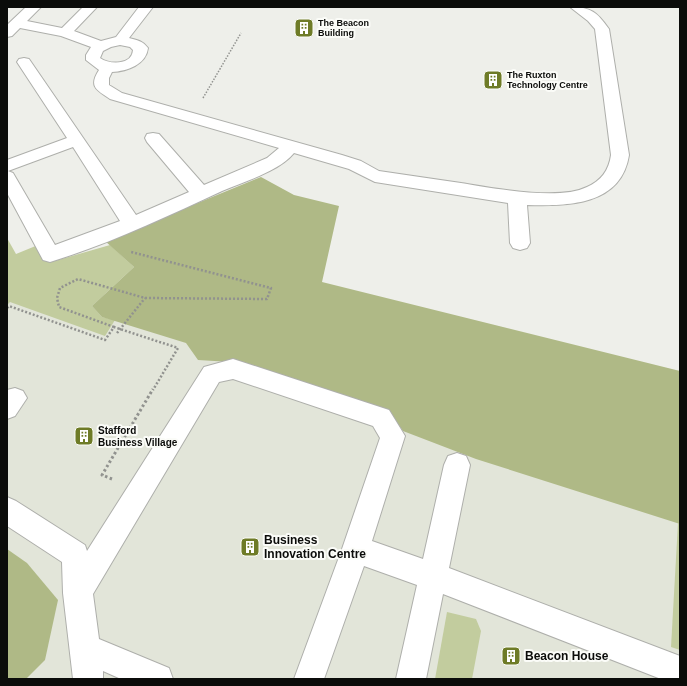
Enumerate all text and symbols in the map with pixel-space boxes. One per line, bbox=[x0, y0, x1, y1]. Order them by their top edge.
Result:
building icon: The Beacon Building bbox=[293, 17, 315, 39]
place label: The Beacon Building bbox=[318, 18, 369, 38]
building icon: The Ruxton Technology Centre bbox=[482, 69, 504, 91]
place label: The Ruxton Technology Centre bbox=[507, 70, 588, 90]
building icon: Stafford Business Village bbox=[73, 425, 95, 447]
place label: Stafford Business Village bbox=[98, 425, 178, 448]
place label: Business Innovation Centre bbox=[264, 533, 366, 561]
building icon: Business Innovation Centre bbox=[239, 536, 261, 558]
building icon: Beacon House bbox=[500, 645, 522, 667]
place label: Beacon House bbox=[525, 649, 609, 663]

